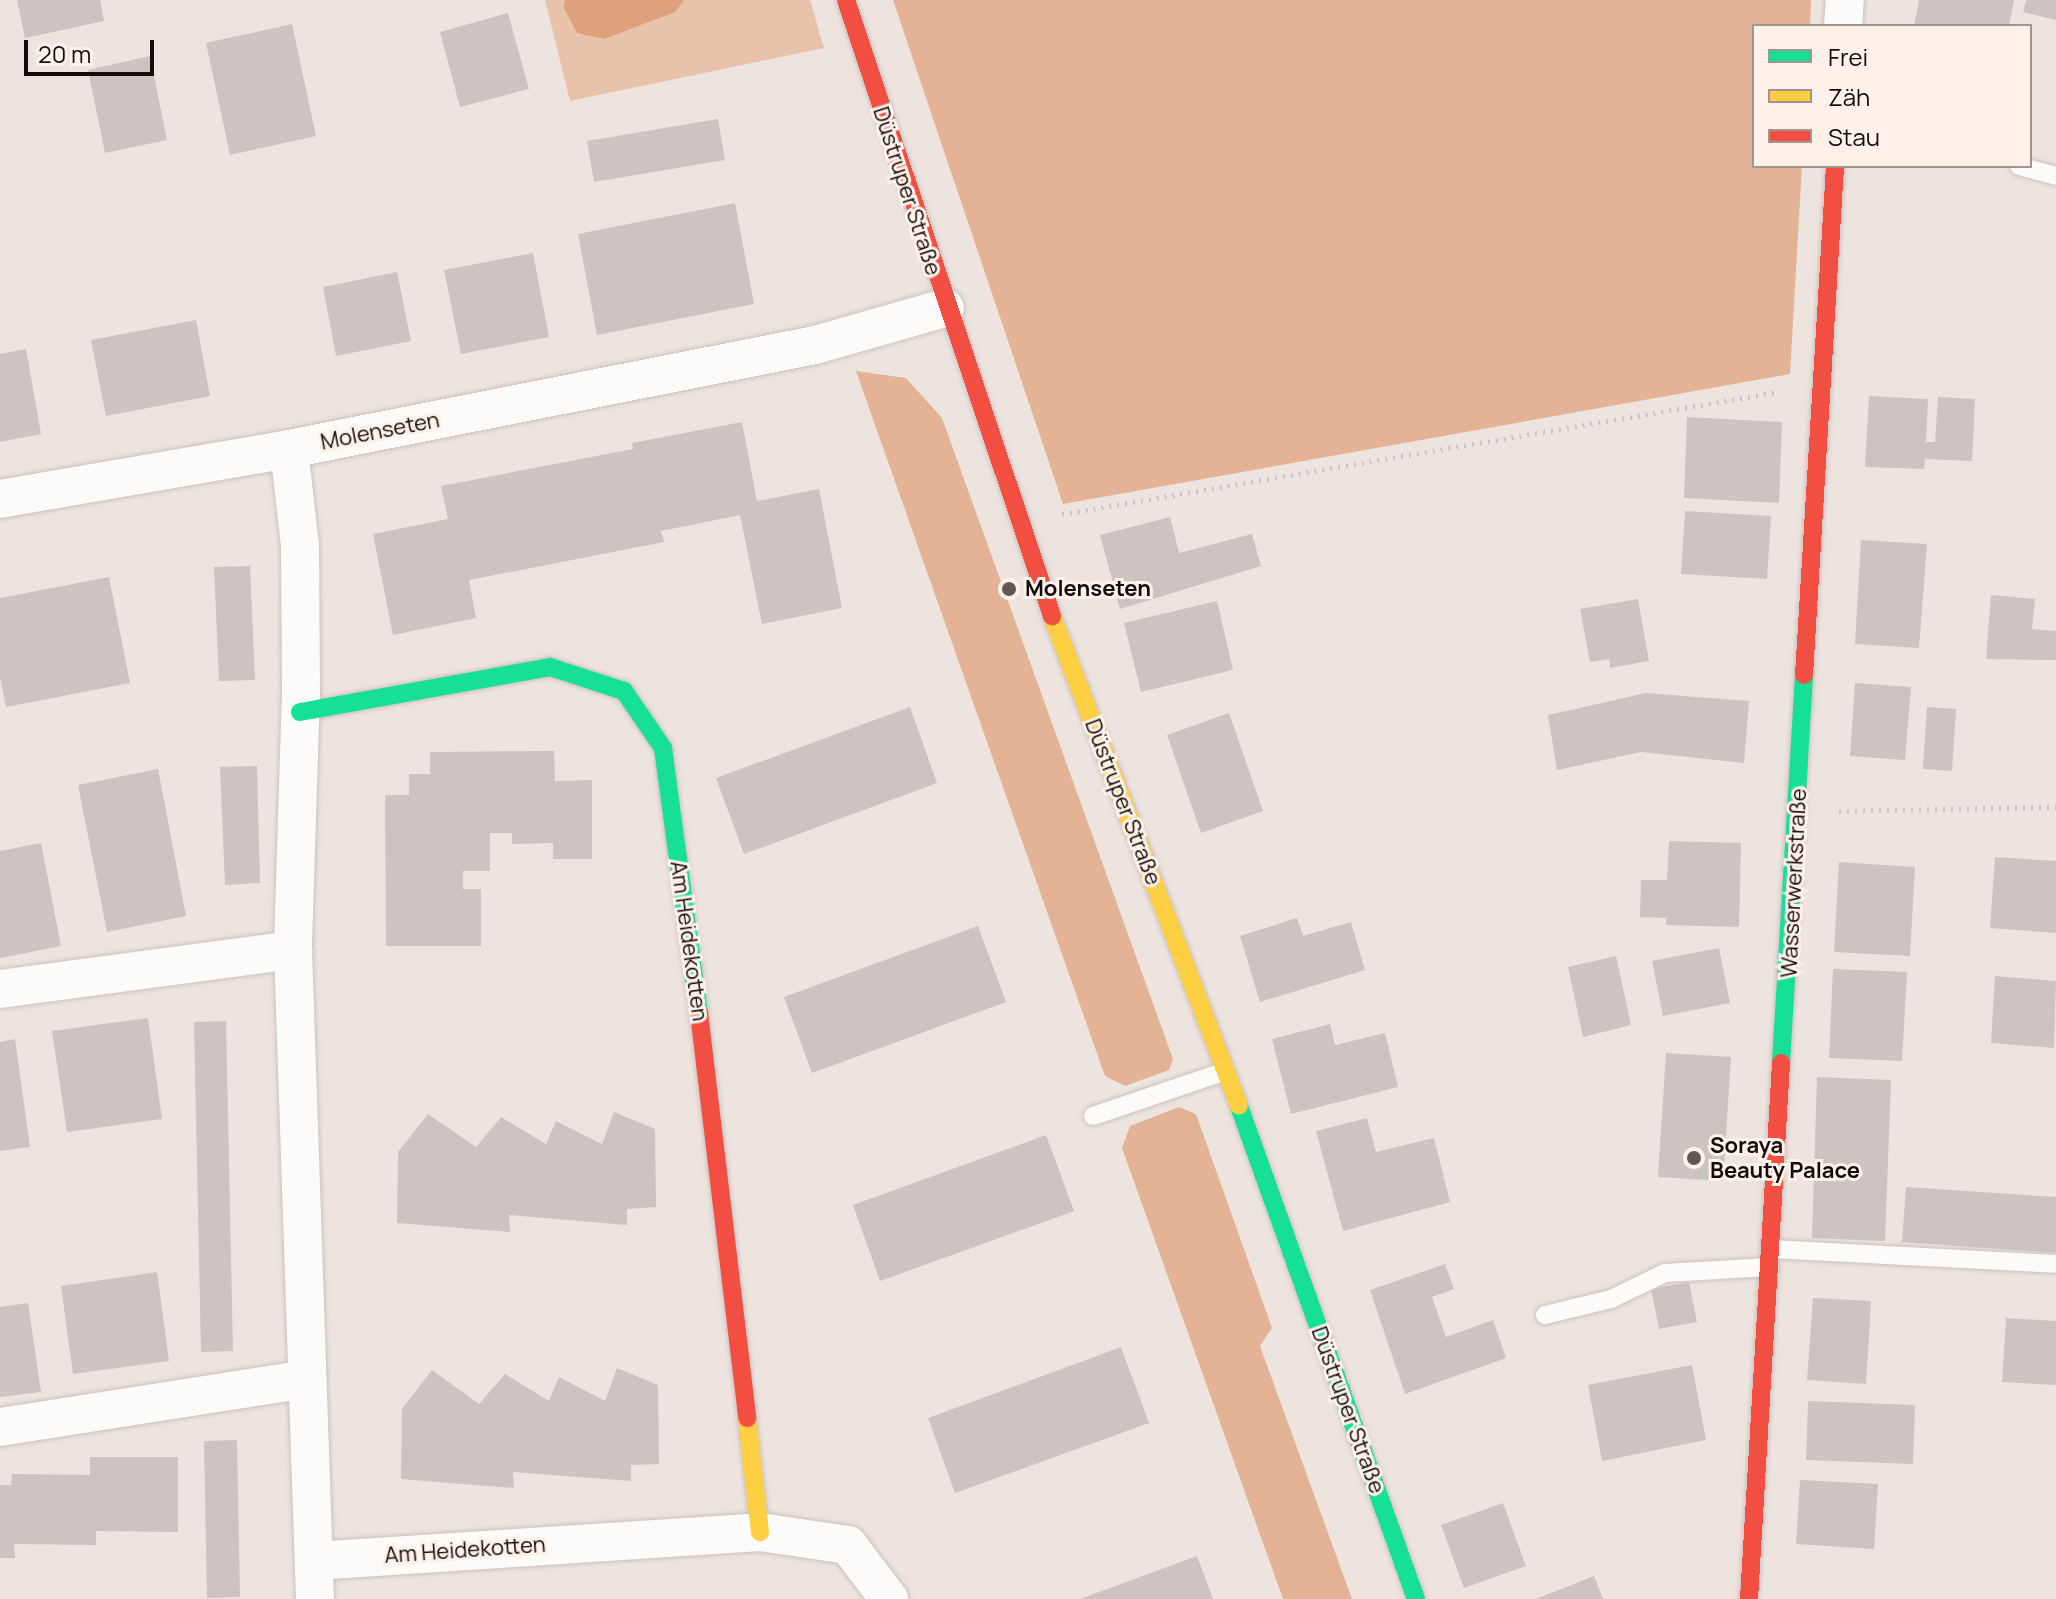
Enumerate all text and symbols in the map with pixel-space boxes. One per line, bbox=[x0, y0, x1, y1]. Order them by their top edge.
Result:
scale bar bbox=[28, 24, 158, 74]
legend bbox=[1752, 24, 2032, 168]
text: 20 m bbox=[38, 37, 91, 70]
text: Frei bbox=[1828, 40, 1868, 73]
text: Zäh bbox=[1828, 80, 1870, 113]
street label: Düstruper Straße bbox=[867, 103, 947, 279]
text: Stau bbox=[1828, 120, 1880, 153]
street label: Molenseten bbox=[318, 407, 442, 455]
place label: Molenseten bbox=[1025, 576, 1151, 602]
marker: Molenseten bbox=[1000, 580, 1018, 598]
street label: Düstruper Straße bbox=[1079, 715, 1167, 889]
street label: Wasserwerkstraße bbox=[1776, 788, 1812, 978]
street label: Am Heidekotten bbox=[665, 859, 713, 1023]
place label: Soraya Beauty Palace bbox=[1710, 1132, 1860, 1184]
marker: Soraya Beauty Palace bbox=[1685, 1149, 1703, 1167]
street label: Düstruper Straße bbox=[1306, 1323, 1390, 1497]
street label: Am Heidekotten bbox=[383, 1531, 547, 1569]

